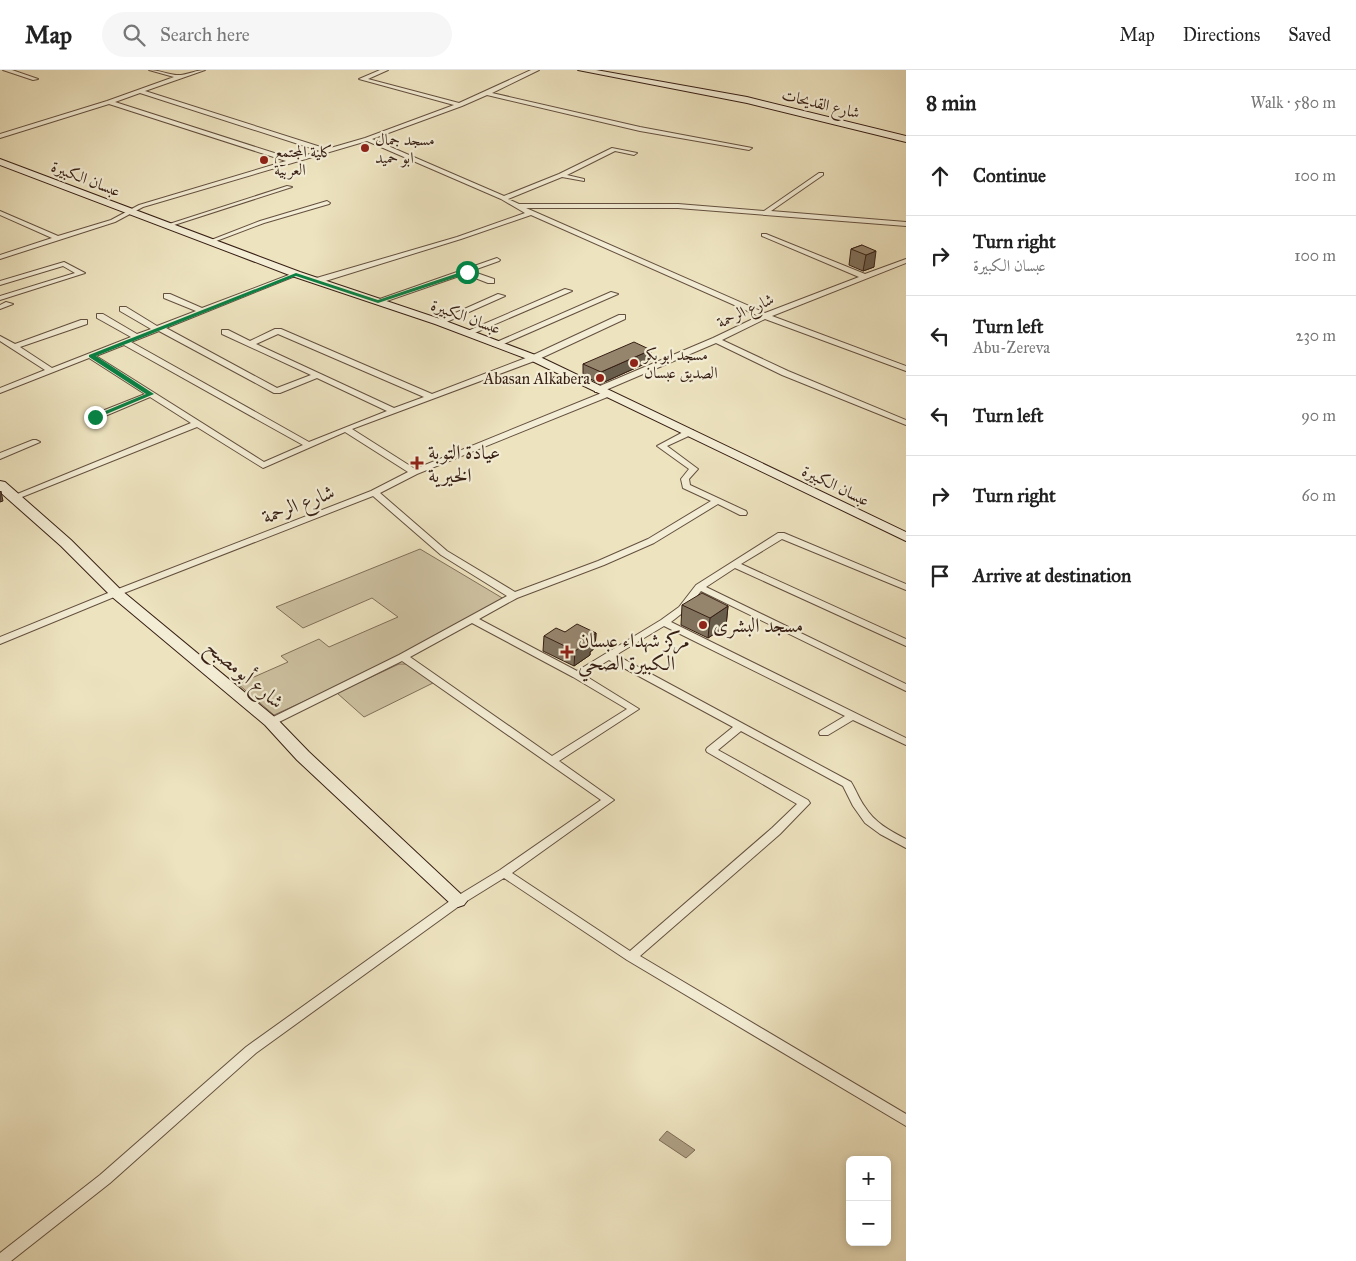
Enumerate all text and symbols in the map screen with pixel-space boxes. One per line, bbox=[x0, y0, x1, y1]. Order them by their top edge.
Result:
search box bbox=[102, 12, 452, 57]
text: Map bbox=[25, 20, 72, 50]
icon: search bbox=[120, 21, 148, 49]
text: Search here bbox=[160, 23, 250, 46]
text: Map bbox=[1119, 24, 1155, 46]
text: Directions bbox=[1183, 24, 1260, 46]
text: Saved bbox=[1288, 24, 1331, 46]
street label: شارع القديحات bbox=[779, 85, 862, 126]
text: 8 min bbox=[926, 90, 976, 116]
text: Walk · 580 m bbox=[1251, 93, 1336, 112]
place label: مسجد جمال ابو حميد bbox=[375, 130, 435, 168]
place label: كلية المجتمع العربية bbox=[274, 142, 333, 180]
marker: مسجد جمال ابو حميد bbox=[359, 142, 371, 154]
marker: كلية المجتمع العربية bbox=[258, 154, 270, 166]
street label: عبسان الكبيرة bbox=[48, 157, 123, 200]
icon: ahead bbox=[926, 162, 954, 190]
text: Continue bbox=[973, 164, 1046, 187]
text: 100 m bbox=[1294, 166, 1336, 185]
text: Turn right bbox=[973, 230, 1056, 253]
icon: right bbox=[926, 242, 954, 270]
text: 100 m bbox=[1294, 246, 1336, 265]
text: عبسان الكبيرة bbox=[973, 256, 1046, 275]
route start bbox=[456, 261, 479, 284]
street label: شارع الرحمة bbox=[714, 289, 778, 335]
street label: عبسان الكبيرة bbox=[428, 295, 503, 338]
text: Turn left bbox=[973, 315, 1043, 338]
icon: left bbox=[926, 322, 954, 350]
text: 230 m bbox=[1296, 326, 1336, 345]
text: Abu-Zereva bbox=[973, 338, 1050, 357]
place label: مسجد ابو بكر الصديق عبسان bbox=[642, 345, 718, 383]
marker: مسجد ابو بكر الصديق عبسان bbox=[628, 357, 640, 369]
place label: Abasan Alkabera bbox=[483, 369, 590, 388]
marker: Abasan Alkabera bbox=[594, 372, 606, 384]
icon: left bbox=[926, 402, 954, 430]
text: Turn left bbox=[973, 404, 1043, 427]
route end bbox=[84, 406, 107, 429]
text: 90 m bbox=[1301, 406, 1336, 425]
place label: عيادة التوبة الخيرية bbox=[428, 440, 500, 488]
marker: عيادة التوبة الخيرية bbox=[410, 456, 424, 470]
street label: عبسان الكبيرة bbox=[799, 461, 873, 510]
street label: شارع الرحمة bbox=[258, 479, 340, 534]
icon: right bbox=[926, 482, 954, 510]
text: Turn right bbox=[973, 484, 1056, 507]
text: 60 m bbox=[1302, 486, 1336, 505]
icon: arrive bbox=[926, 562, 954, 590]
text: Arrive at destination bbox=[973, 564, 1131, 587]
place label: مسجد البشرى bbox=[713, 613, 803, 639]
marker: مسجد البشرى bbox=[697, 619, 709, 631]
place label: مركز شهداء عبسان الكبيرة الصحي bbox=[578, 628, 690, 682]
street label: شارع أبومصبح bbox=[197, 633, 290, 718]
marker: مركز شهداء عبسان الكبيرة الصحي bbox=[560, 645, 574, 659]
map controls bbox=[846, 1156, 891, 1246]
button: + bbox=[846, 1156, 891, 1201]
button: − bbox=[846, 1201, 891, 1246]

